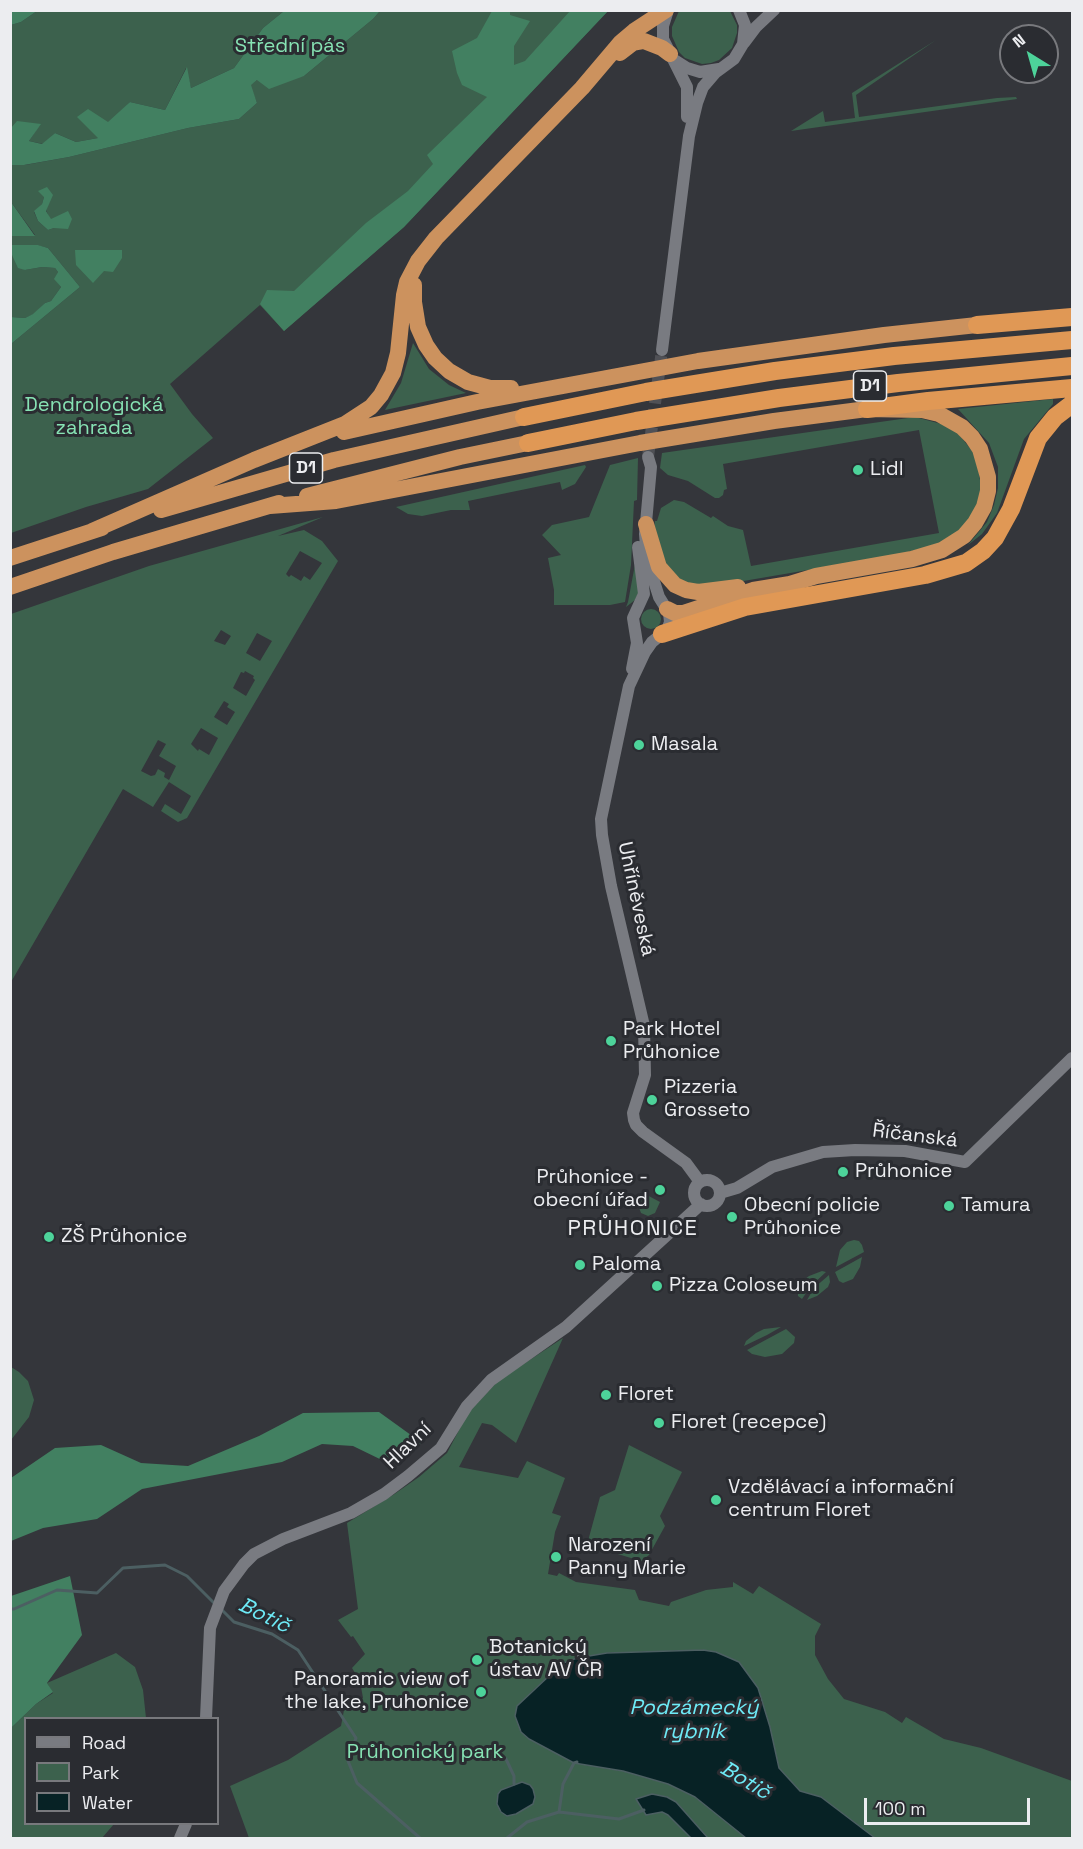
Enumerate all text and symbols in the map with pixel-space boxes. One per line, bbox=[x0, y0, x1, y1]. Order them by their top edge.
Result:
north arrow bbox=[999, 24, 1059, 84]
text: N bbox=[1008, 29, 1030, 52]
park label: Střední pás bbox=[235, 35, 345, 59]
road number: D1 bbox=[854, 371, 886, 401]
park label: Dendrologická zahrada bbox=[25, 394, 163, 441]
road number: D1 bbox=[290, 453, 322, 483]
place label: Lidl bbox=[870, 458, 904, 482]
marker: Lidl bbox=[851, 463, 865, 477]
place label: Masala bbox=[651, 733, 718, 757]
marker: Masala bbox=[632, 738, 646, 752]
street label: Uhříněveská bbox=[612, 840, 660, 958]
place label: Park Hotel Průhonice bbox=[623, 1018, 720, 1065]
marker: Park Hotel Průhonice bbox=[604, 1034, 618, 1048]
place label: Pizzeria Grosseto bbox=[664, 1076, 750, 1123]
marker: Pizzeria Grosseto bbox=[645, 1093, 659, 1107]
street label: Říčanská bbox=[871, 1119, 959, 1153]
place label: Průhonice bbox=[855, 1160, 952, 1184]
marker: Průhonice bbox=[836, 1165, 850, 1179]
place label: Průhonice - obecní úřad bbox=[533, 1166, 648, 1213]
marker: Průhonice - obecní úřad bbox=[653, 1183, 667, 1197]
place label: Obecní policie Průhonice bbox=[744, 1194, 880, 1241]
place label: Tamura bbox=[961, 1194, 1030, 1218]
marker: Tamura bbox=[942, 1199, 956, 1213]
marker: Obecní policie Průhonice bbox=[725, 1210, 739, 1224]
district label: PRŮHONICE bbox=[568, 1216, 698, 1242]
place label: ZŠ Průhonice bbox=[61, 1225, 187, 1249]
marker: ZŠ Průhonice bbox=[42, 1230, 56, 1244]
place label: Paloma bbox=[592, 1253, 661, 1277]
marker: Paloma bbox=[573, 1258, 587, 1272]
place label: Pizza Coloseum bbox=[669, 1274, 818, 1298]
marker: Pizza Coloseum bbox=[650, 1279, 664, 1293]
place label: Floret bbox=[618, 1383, 674, 1407]
marker: Floret bbox=[599, 1388, 613, 1402]
place label: Floret (recepce) bbox=[671, 1411, 826, 1435]
marker: Floret (recepce) bbox=[652, 1416, 666, 1430]
street label: Hlavní bbox=[379, 1418, 437, 1474]
place label: Vzdělávací a informační centrum Floret bbox=[728, 1476, 954, 1523]
marker: Vzdělávací a informační centrum Floret bbox=[709, 1493, 723, 1507]
place label: Narození Panny Marie bbox=[568, 1534, 686, 1581]
marker: Narození Panny Marie bbox=[549, 1550, 563, 1564]
water label: Botič bbox=[234, 1593, 294, 1639]
place label: Botanický ústav AV ČR bbox=[489, 1636, 602, 1683]
marker: Botanický ústav AV ČR bbox=[470, 1653, 484, 1667]
place label: Panoramic view of the lake, Pruhonice bbox=[285, 1668, 469, 1715]
marker: Panoramic view of the lake, Pruhonice bbox=[474, 1685, 488, 1699]
water label: Podzámecký rybník bbox=[630, 1695, 758, 1745]
legend bbox=[24, 1717, 219, 1825]
text: Road bbox=[82, 1731, 126, 1754]
park label: Průhonický park bbox=[347, 1741, 503, 1765]
water label: Botič bbox=[715, 1756, 775, 1806]
text: Park bbox=[82, 1761, 119, 1784]
scale bar bbox=[867, 1786, 1034, 1824]
text: Water bbox=[82, 1791, 133, 1814]
text: 100 m bbox=[875, 1797, 926, 1820]

